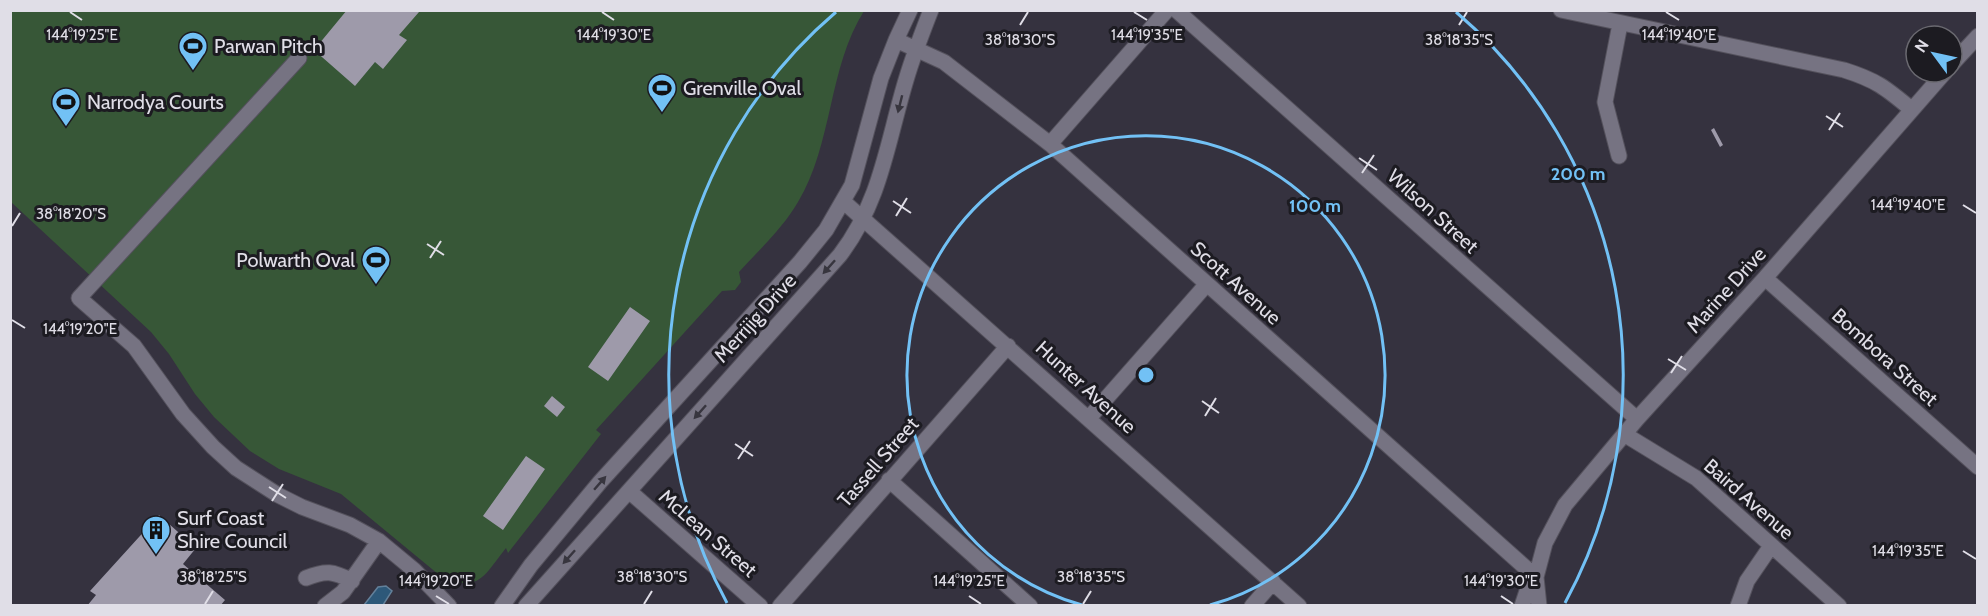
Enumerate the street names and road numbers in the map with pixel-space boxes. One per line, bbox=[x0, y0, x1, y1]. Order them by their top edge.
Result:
street label: Wilson Street bbox=[1383, 164, 1484, 258]
street label: Scott Avenue bbox=[1186, 236, 1286, 330]
street label: Marine Drive bbox=[1681, 242, 1771, 338]
street label: Merrijig Drive bbox=[709, 269, 801, 367]
street label: Bombora Street bbox=[1827, 303, 1943, 411]
street label: Hunter Avenue bbox=[1031, 336, 1141, 438]
street label: Tassell Street bbox=[832, 412, 924, 512]
street label: Baird Avenue bbox=[1699, 454, 1799, 544]
street label: McLean Street bbox=[654, 484, 762, 582]

